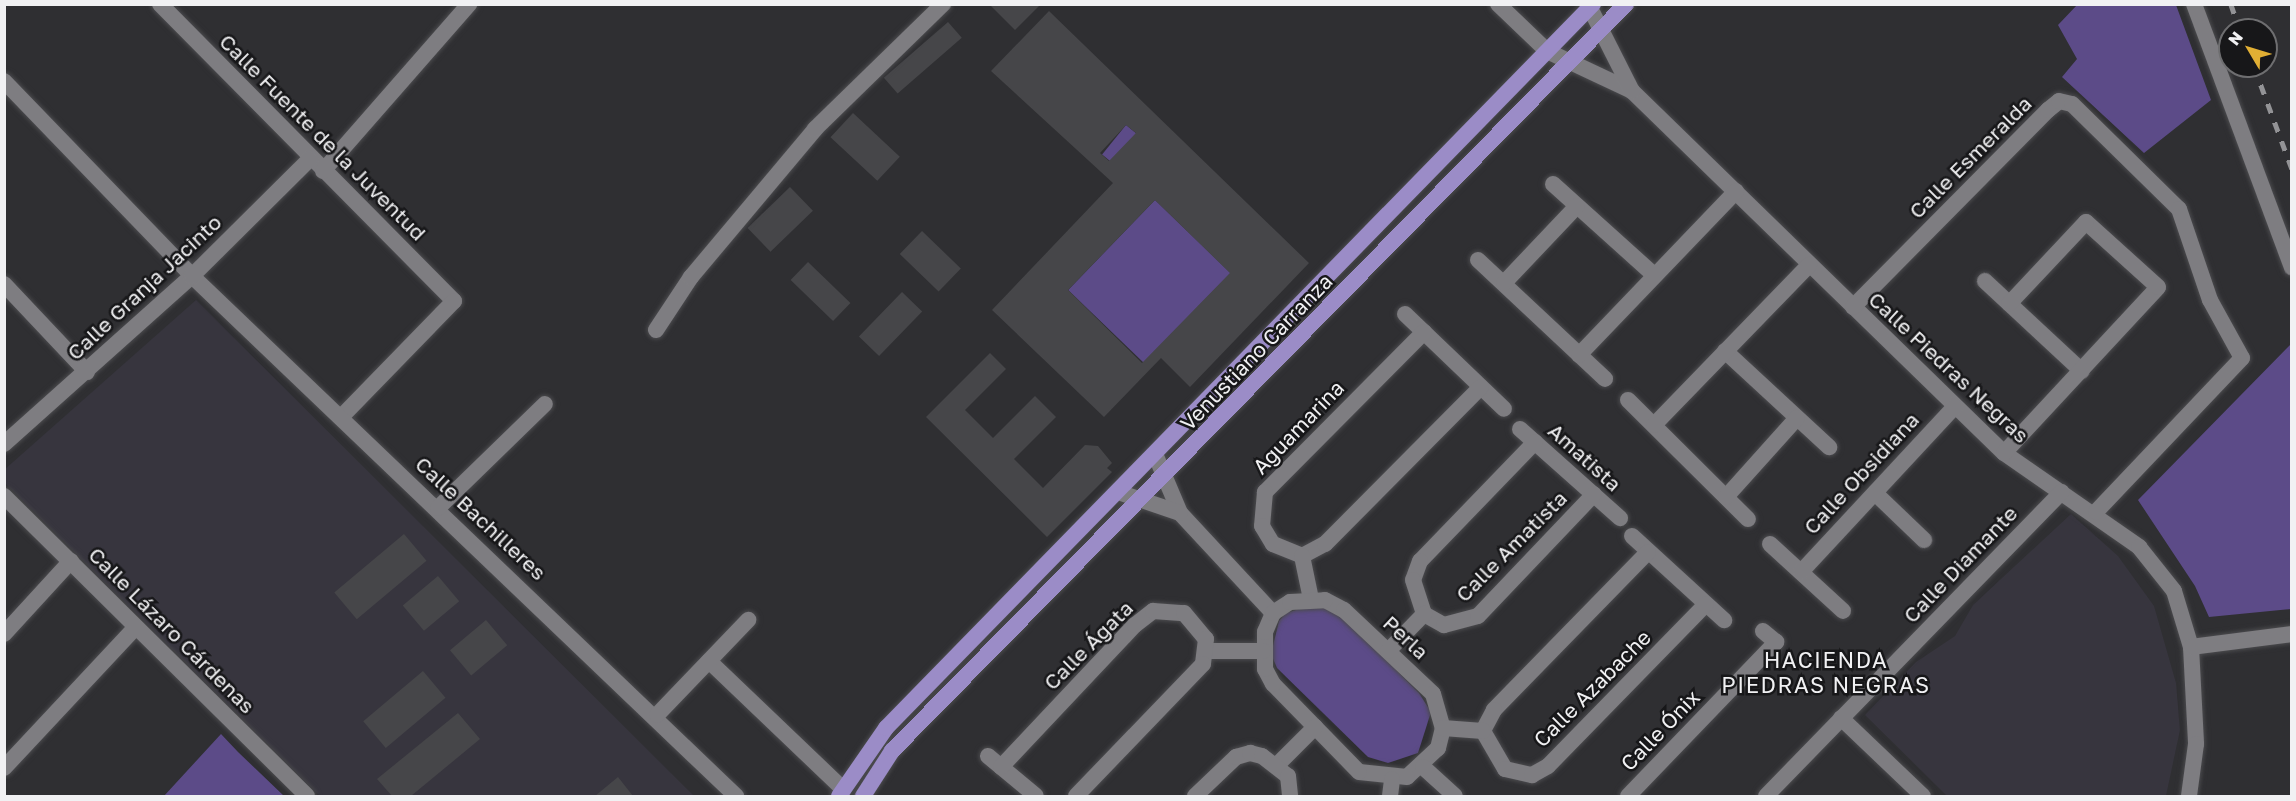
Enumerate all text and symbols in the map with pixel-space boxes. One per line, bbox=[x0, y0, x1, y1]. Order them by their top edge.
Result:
north arrow bbox=[2218, 18, 2278, 78]
text: N bbox=[2224, 27, 2247, 49]
street label: Calle Fuente de la Juventud bbox=[215, 29, 431, 245]
street label: Calle Esmeralda bbox=[1904, 91, 2036, 223]
street label: Calle Granja Jacinto bbox=[62, 209, 226, 365]
street label: Venustiano Carranza bbox=[1175, 268, 1337, 436]
street label: Calle Piedras Negras bbox=[1864, 286, 2034, 448]
street label: Aguamarina bbox=[1247, 375, 1349, 479]
street label: Calle Obsidiana bbox=[1798, 407, 1924, 539]
street label: Amatista bbox=[1543, 418, 1627, 496]
street label: Calle Bachilleres bbox=[410, 451, 552, 585]
street label: Calle Amatista bbox=[1450, 485, 1572, 607]
street label: Calle Diamante bbox=[1898, 500, 2022, 628]
street label: Calle Lázaro Cárdenas bbox=[84, 542, 260, 718]
street label: Calle Ágata bbox=[1038, 595, 1138, 695]
street label: Perla bbox=[1378, 610, 1434, 664]
street label: Calle Azabache bbox=[1528, 624, 1656, 752]
district label: HACIENDA PIEDRAS NEGRAS bbox=[1721, 646, 1931, 698]
street label: Calle Ónix bbox=[1615, 684, 1705, 776]

